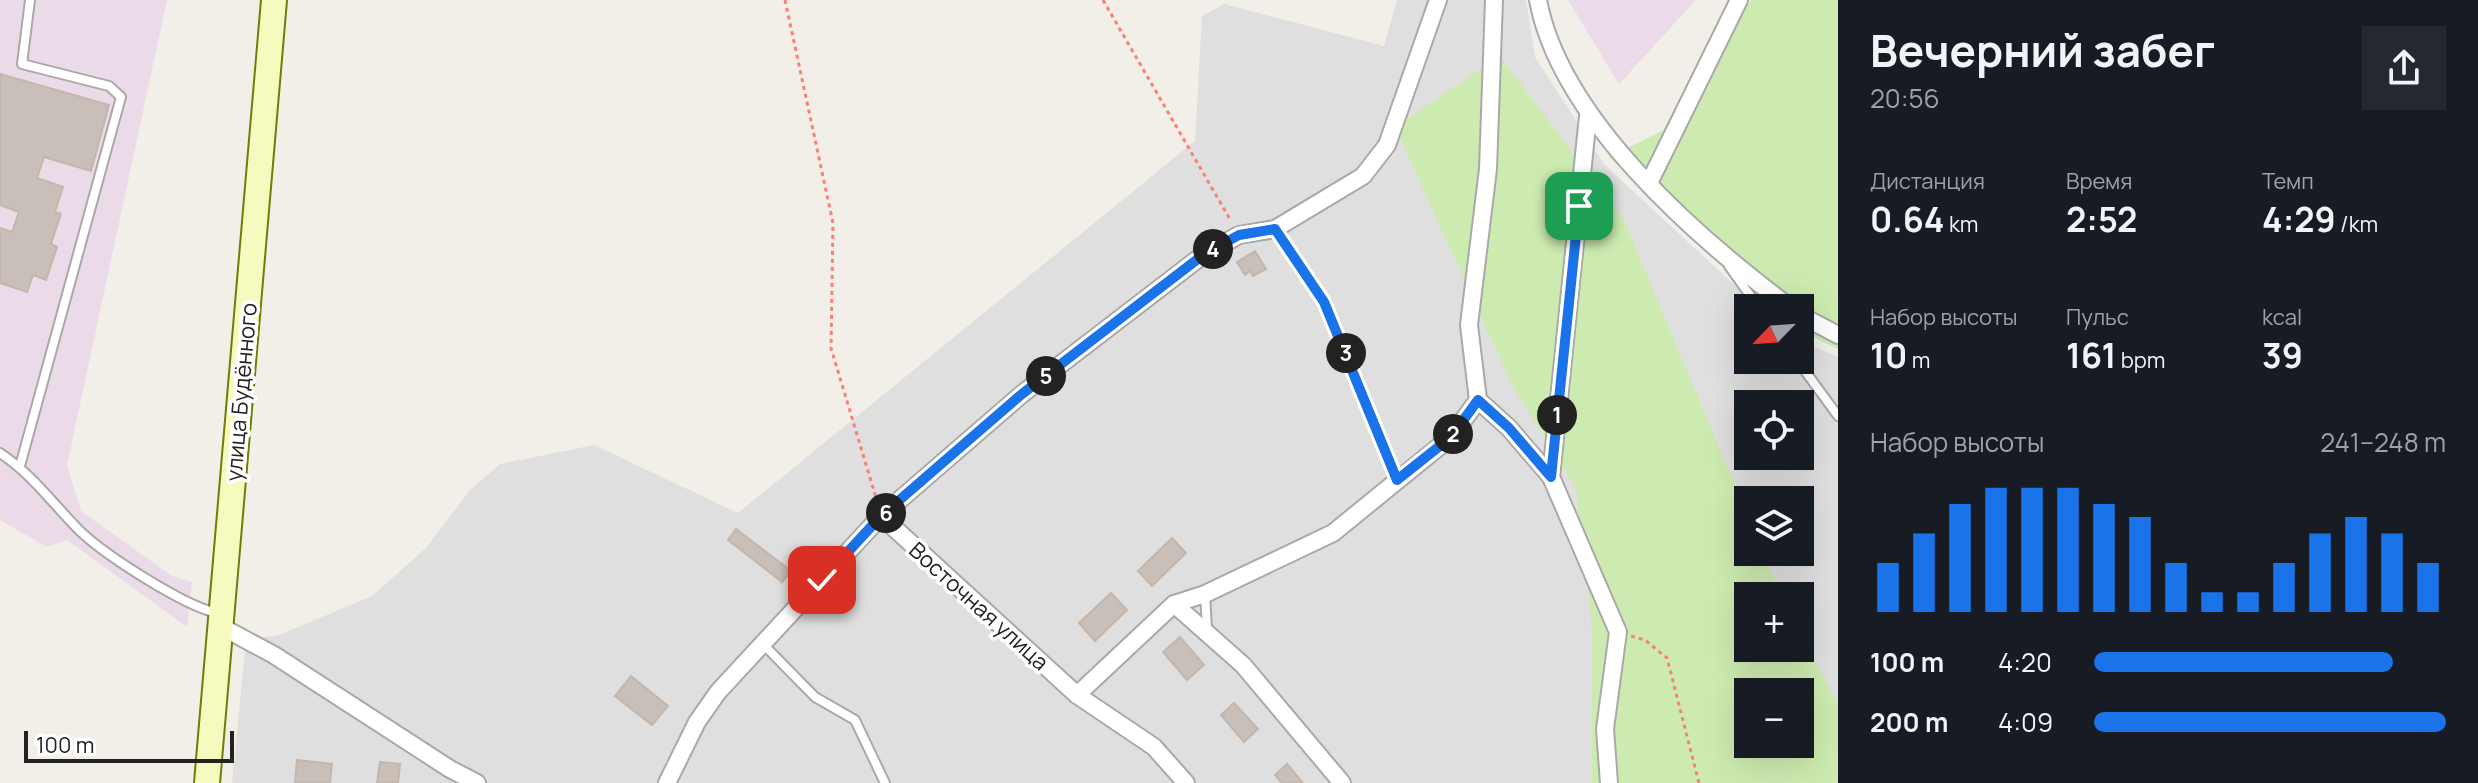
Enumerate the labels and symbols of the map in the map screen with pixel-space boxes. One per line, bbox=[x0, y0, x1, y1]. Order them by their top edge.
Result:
pin bbox=[1545, 172, 1613, 240]
pin: 4 bbox=[1193, 229, 1233, 269]
north arrow bbox=[1734, 294, 1814, 374]
street label: улица Будённого bbox=[218, 301, 264, 483]
pin: 3 bbox=[1326, 333, 1366, 373]
pin: 5 bbox=[1026, 356, 1066, 396]
pin: 1 bbox=[1537, 395, 1577, 435]
pin: 2 bbox=[1433, 414, 1473, 454]
pin: 6 bbox=[866, 493, 906, 533]
street label: Восточная улица bbox=[903, 535, 1055, 677]
pin bbox=[788, 546, 856, 614]
scale bar bbox=[24, 727, 234, 763]

